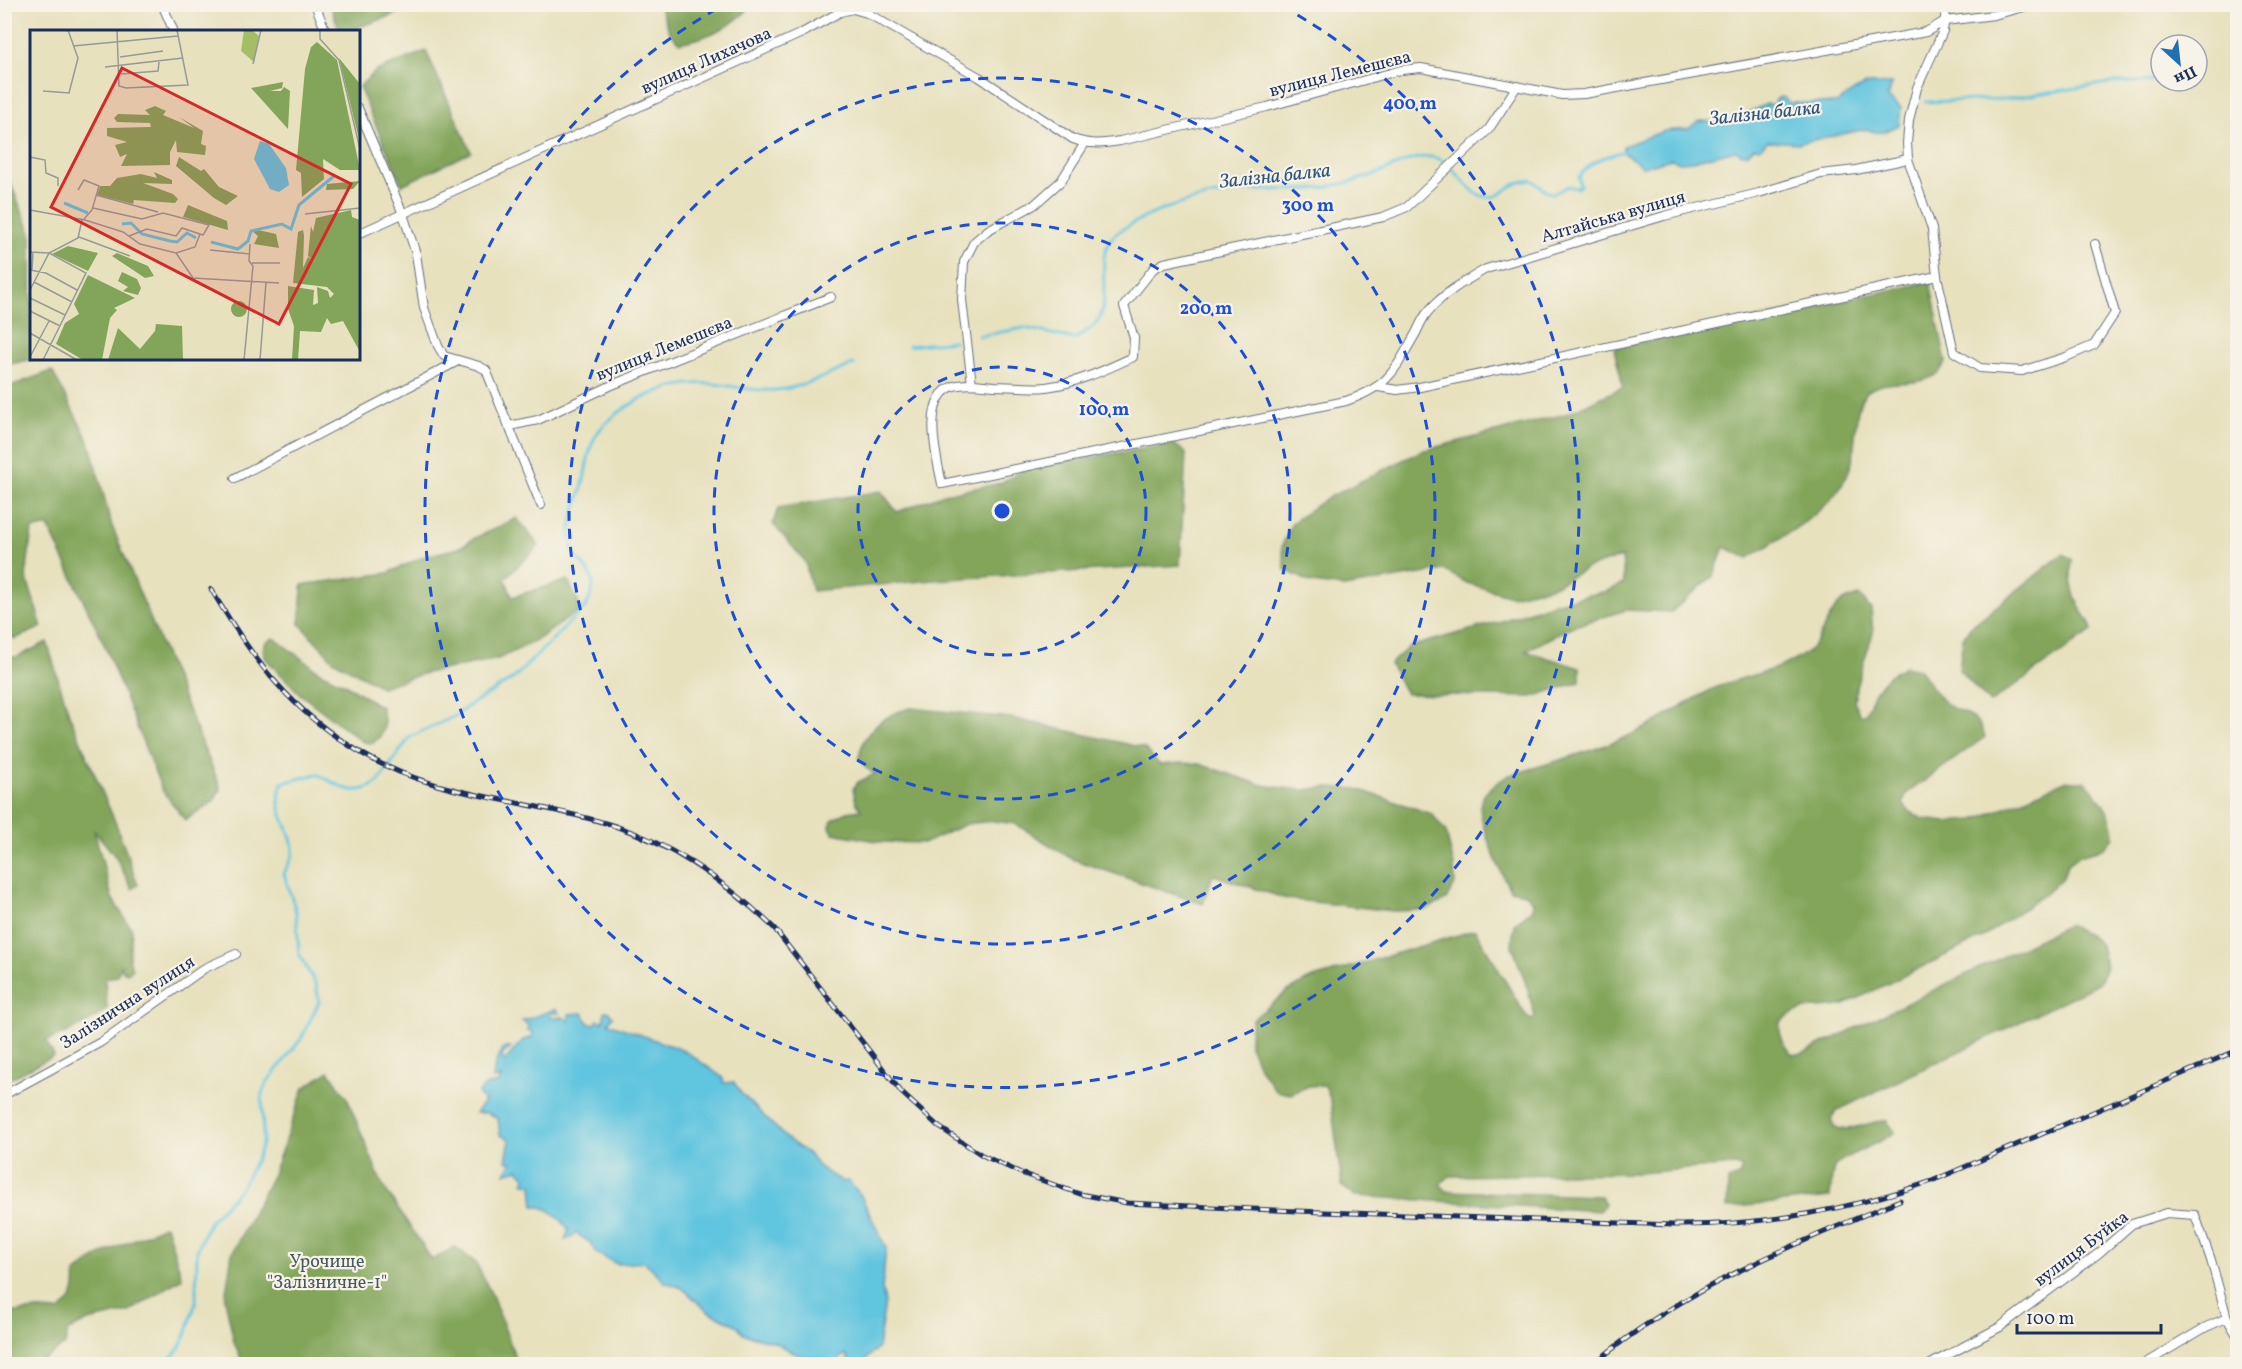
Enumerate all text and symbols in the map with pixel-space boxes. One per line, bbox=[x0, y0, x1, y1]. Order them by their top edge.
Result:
street label: вулиця Лихачова bbox=[637, 21, 776, 101]
inset map bbox=[30, 30, 360, 360]
north arrow bbox=[2149, 33, 2209, 93]
street label: вулиця Лемешєва bbox=[1267, 45, 1414, 104]
text: Пн bbox=[2170, 60, 2200, 90]
text: 400 m bbox=[1383, 92, 1437, 117]
water label: Залізна балка bbox=[1707, 94, 1822, 134]
water label: Залізна балка bbox=[1217, 157, 1332, 197]
street label: Алтайська вулиця bbox=[1538, 185, 1689, 250]
text: 300 m bbox=[1282, 194, 1334, 219]
text: 200 m bbox=[1180, 297, 1232, 322]
street label: вулиця Лемешєва bbox=[592, 311, 737, 388]
text: 100 m bbox=[1079, 398, 1129, 423]
centre of rings bbox=[992, 501, 1012, 521]
street label: Залізнична вулиця bbox=[55, 950, 200, 1056]
street label: вулиця Буйка bbox=[2029, 1205, 2135, 1293]
park label: Урочище "Залізничне-1" bbox=[267, 1250, 387, 1296]
scale bar bbox=[2017, 1297, 2161, 1335]
text: 100 m bbox=[2026, 1307, 2075, 1332]

